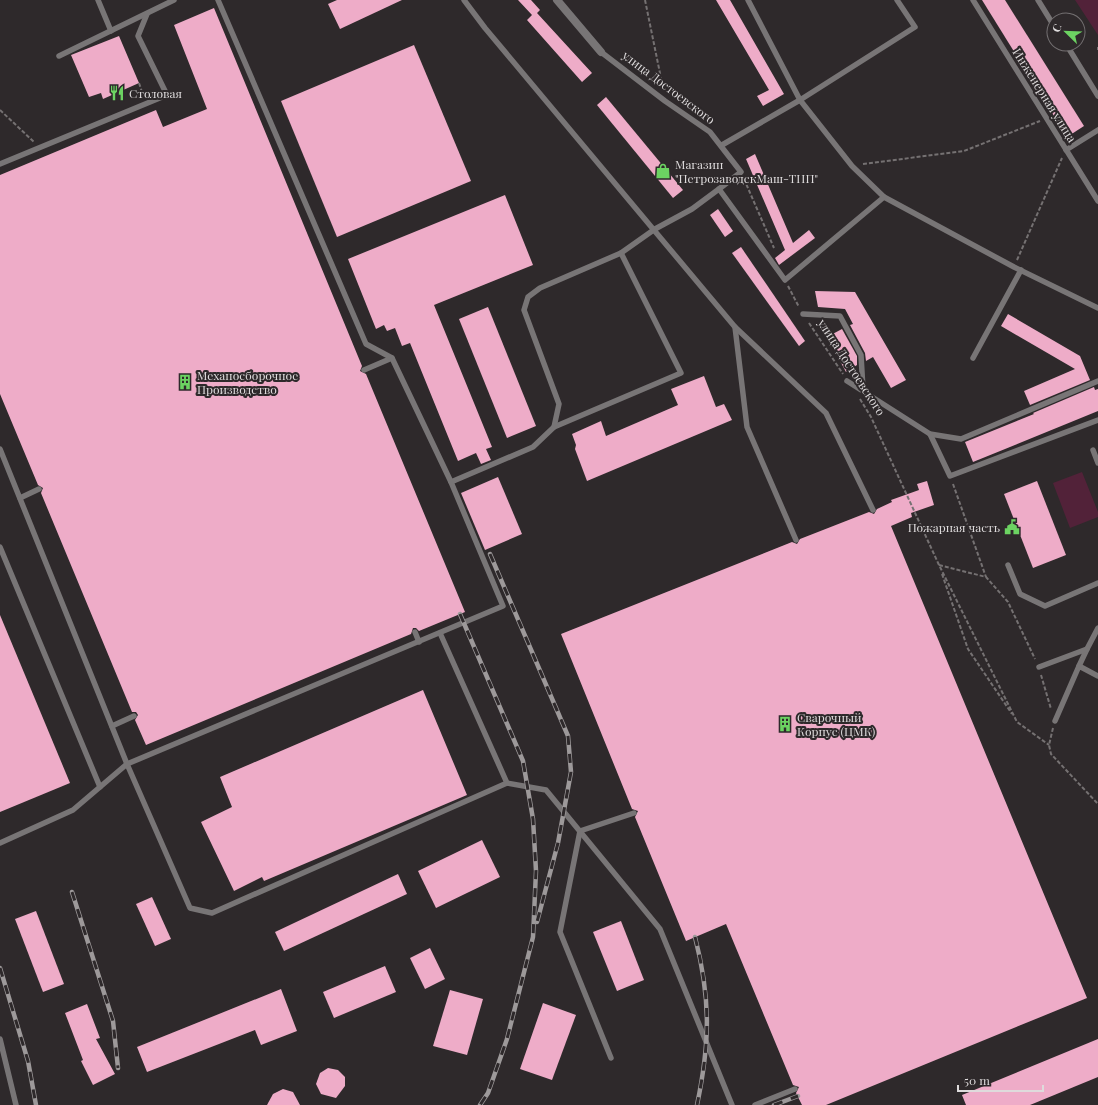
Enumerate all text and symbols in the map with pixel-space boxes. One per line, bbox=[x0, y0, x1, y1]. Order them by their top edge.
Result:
north arrow bbox=[1046, 12, 1086, 52]
text: С bbox=[1048, 21, 1065, 34]
street label: Инженерная улица bbox=[1010, 45, 1080, 145]
street label: улица Достоевского bbox=[619, 46, 719, 127]
restaurant icon: Столовая bbox=[108, 84, 126, 102]
place label: Столовая bbox=[129, 85, 183, 101]
place label: Магазин "ПетрозаводскМаш-ТНП" bbox=[675, 156, 818, 186]
shop icon: Магазин "ПетрозаводскМаш-ТНП" bbox=[654, 162, 672, 180]
street label: улица Достоевского bbox=[814, 315, 890, 419]
place label: Механосборочное Производство bbox=[197, 367, 298, 397]
building icon: Механосборочное Производство bbox=[176, 373, 194, 391]
public building icon: Пожарная часть bbox=[1003, 518, 1021, 536]
place label: Пожарная часть bbox=[908, 519, 1000, 535]
place label: Сварочный Корпус (ЦМК) bbox=[797, 709, 875, 739]
building icon: Сварочный Корпус (ЦМК) bbox=[776, 715, 794, 733]
scale bar bbox=[958, 1067, 1043, 1093]
text: 50 m bbox=[964, 1072, 990, 1088]

